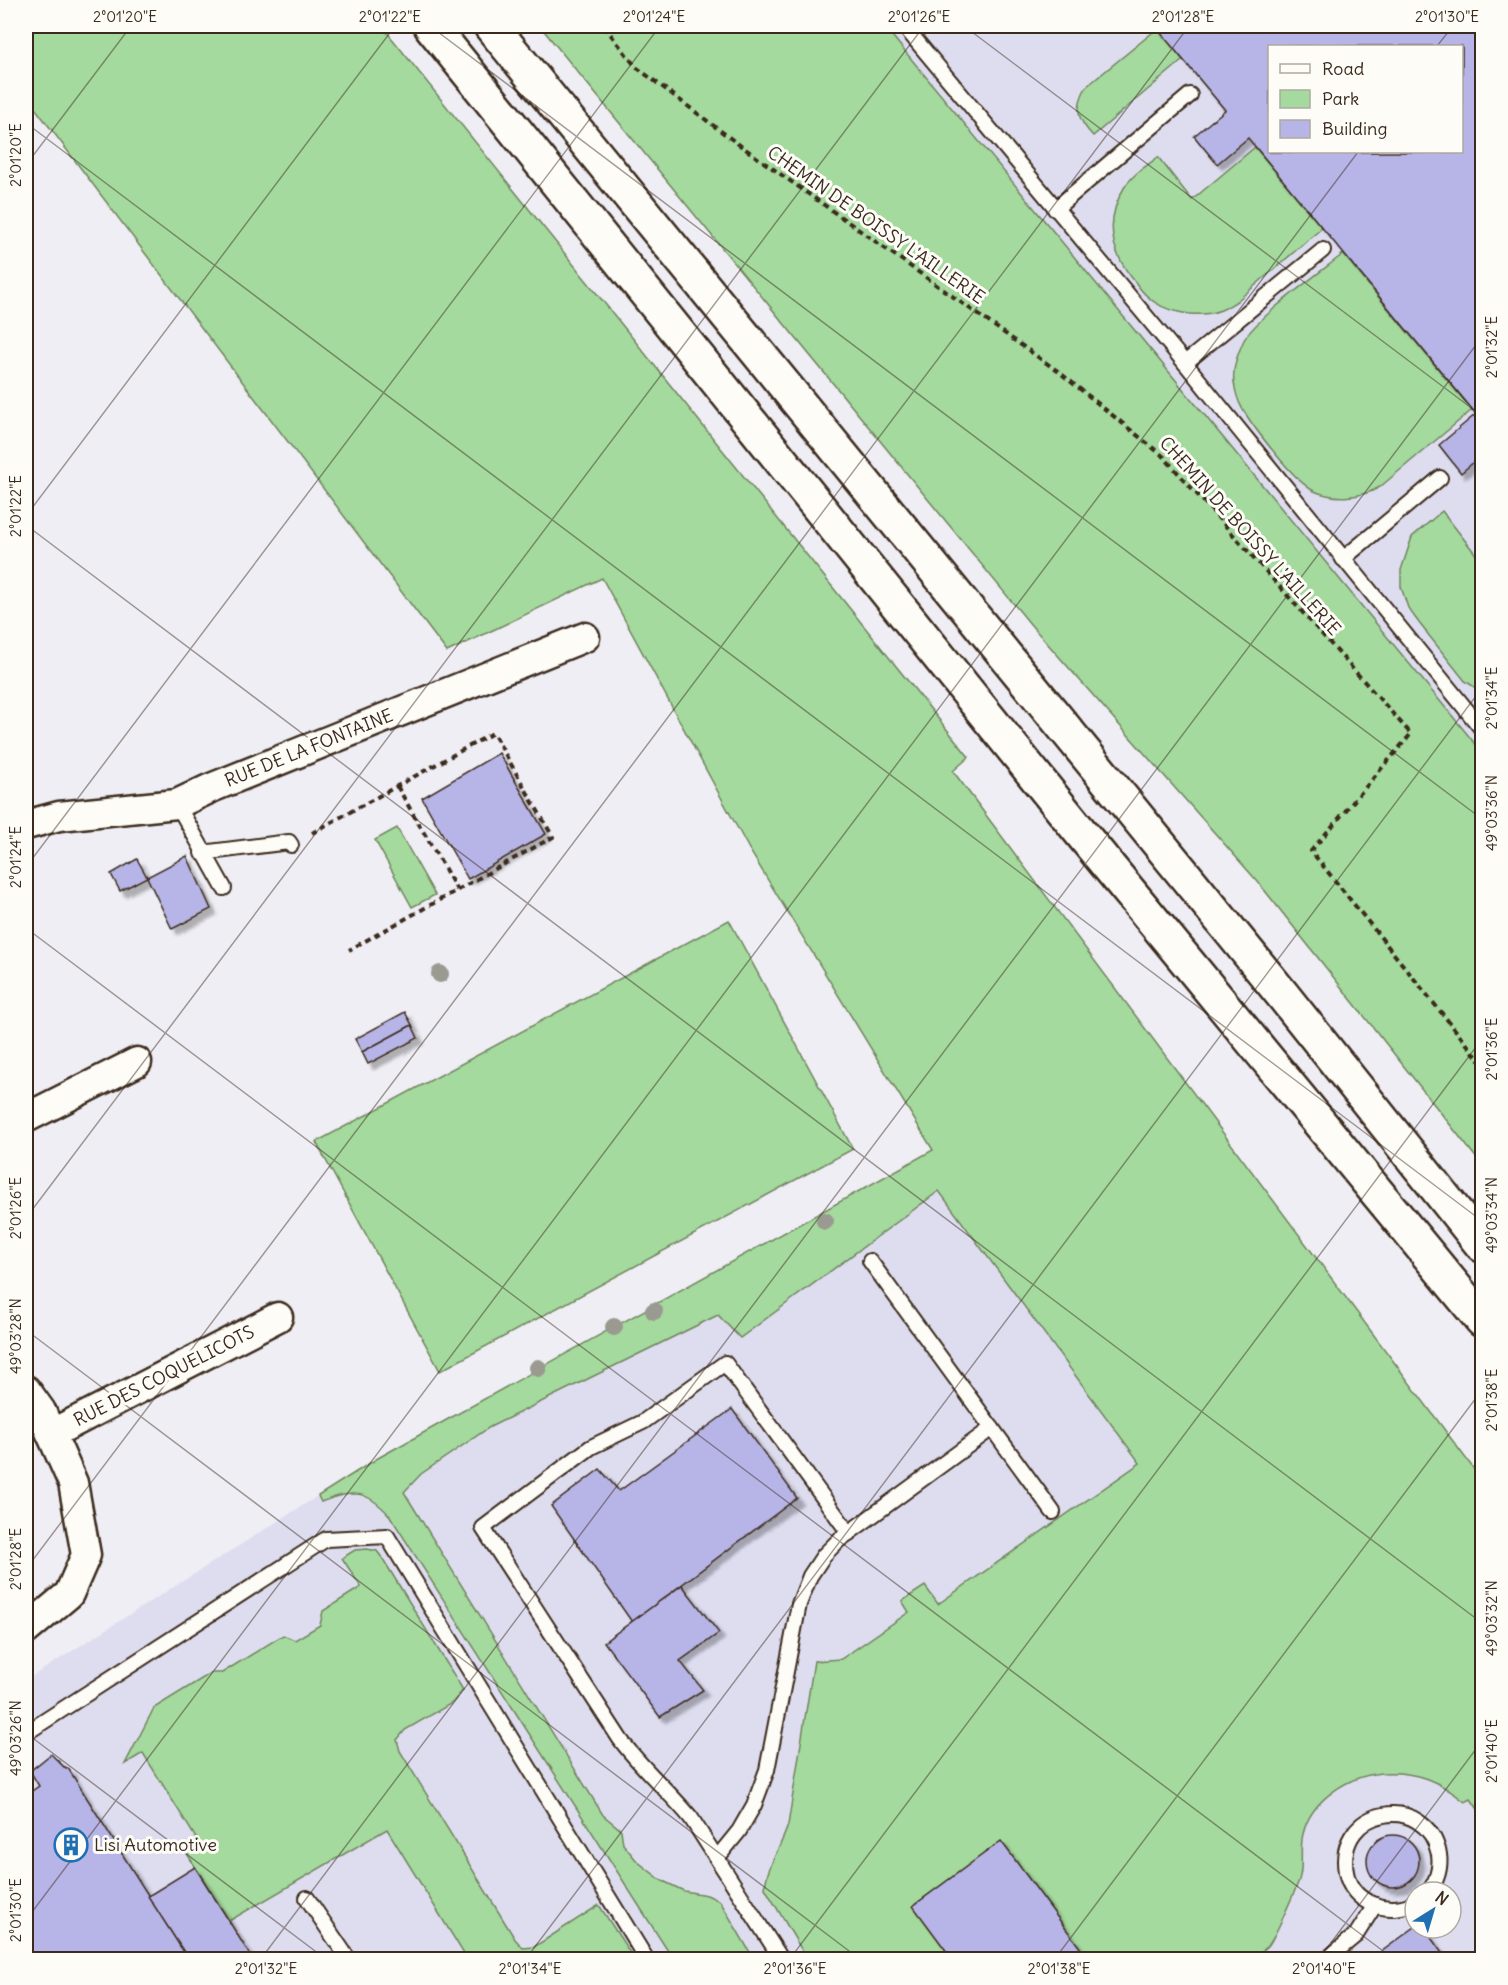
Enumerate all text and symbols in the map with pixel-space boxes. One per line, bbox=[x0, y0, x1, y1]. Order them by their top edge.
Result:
text: 2°01'20"E bbox=[93, 7, 157, 26]
text: 2°01'22"E bbox=[359, 7, 421, 26]
text: 2°01'24"E bbox=[623, 7, 685, 26]
text: 2°01'26"E bbox=[888, 7, 951, 26]
text: 2°01'28"E bbox=[1152, 7, 1215, 26]
text: 2°01'30"E bbox=[1415, 7, 1479, 26]
legend bbox=[1268, 45, 1463, 153]
text: Road bbox=[1322, 57, 1365, 80]
text: Park bbox=[1322, 87, 1359, 110]
text: Building bbox=[1322, 117, 1387, 140]
text: 2°01'20"E bbox=[6, 123, 25, 187]
street label: CHEMIN DE BOISSY L'AILLERIE bbox=[763, 141, 989, 309]
text: 2°01'32"E bbox=[1482, 316, 1501, 378]
street label: CHEMIN DE BOISSY L'AILLERIE bbox=[1155, 431, 1346, 640]
text: 2°01'22"E bbox=[6, 475, 25, 537]
text: 2°01'34"E bbox=[1482, 666, 1501, 730]
street label: RUE DE LA FONTAINE bbox=[221, 703, 396, 792]
text: 49°03'36"N bbox=[1482, 775, 1501, 851]
text: 2°01'24"E bbox=[6, 826, 25, 888]
text: 2°01'36"E bbox=[1482, 1017, 1501, 1081]
text: 2°01'26"E bbox=[6, 1176, 25, 1239]
text: 49°03'34"N bbox=[1482, 1177, 1501, 1253]
text: 49°03'28"N bbox=[6, 1298, 25, 1374]
street label: RUE DES COQUELICOTS bbox=[70, 1320, 258, 1431]
text: 2°01'38"E bbox=[1482, 1368, 1501, 1432]
text: 2°01'28"E bbox=[6, 1527, 25, 1590]
text: 49°03'32"N bbox=[1482, 1580, 1501, 1656]
text: 49°03'26"N bbox=[6, 1700, 25, 1776]
text: 2°01'40"E bbox=[1482, 1719, 1501, 1783]
building icon: Lisi Automotive bbox=[53, 1827, 89, 1863]
place label: Lisi Automotive bbox=[94, 1833, 217, 1856]
text: 2°01'30"E bbox=[6, 1878, 25, 1942]
north arrow bbox=[1403, 1880, 1463, 1940]
text: N bbox=[1432, 1887, 1452, 1909]
text: 2°01'32"E bbox=[235, 1959, 297, 1978]
text: 2°01'34"E bbox=[498, 1959, 562, 1978]
text: 2°01'36"E bbox=[763, 1959, 827, 1978]
text: 2°01'38"E bbox=[1027, 1959, 1091, 1978]
text: 2°01'40"E bbox=[1292, 1959, 1356, 1978]

